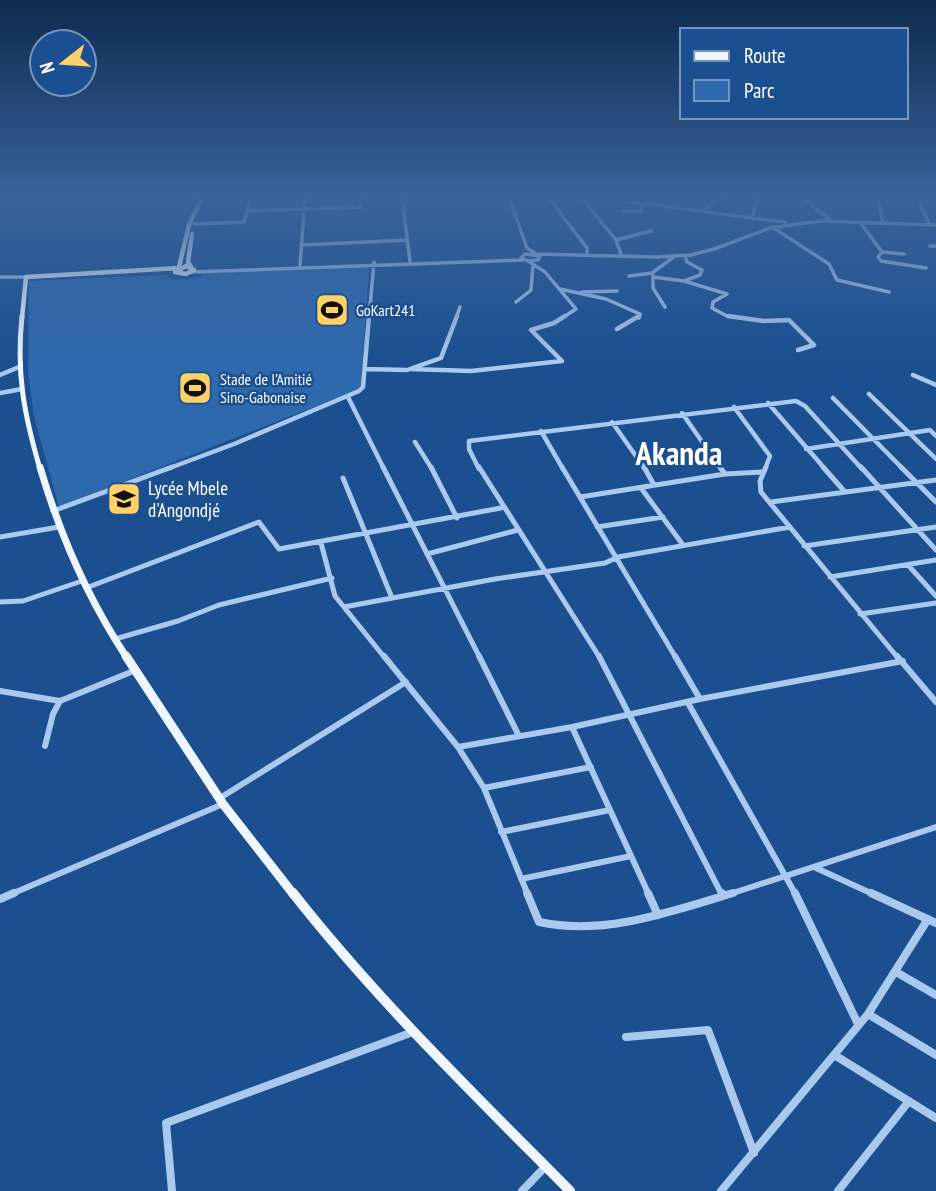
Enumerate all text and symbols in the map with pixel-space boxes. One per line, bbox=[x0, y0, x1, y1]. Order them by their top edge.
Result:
north arrow bbox=[28, 28, 98, 98]
legend bbox=[680, 28, 908, 119]
text: Route bbox=[744, 42, 786, 69]
text: N bbox=[34, 60, 60, 76]
text: Parc bbox=[744, 77, 775, 104]
sports icon: GoKart241 bbox=[313, 291, 351, 329]
place label: GoKart241 bbox=[356, 300, 416, 320]
sports icon: Stade de l’Amitié Sino-Gabonaise bbox=[176, 369, 214, 407]
place label: Stade de l’Amitié Sino-Gabonaise bbox=[220, 369, 312, 407]
district label: Akanda bbox=[635, 431, 722, 474]
place label: Lycée Mbele d'Angondjé bbox=[148, 476, 228, 522]
school or university icon: Lycée Mbele d'Angondjé bbox=[105, 480, 143, 518]

